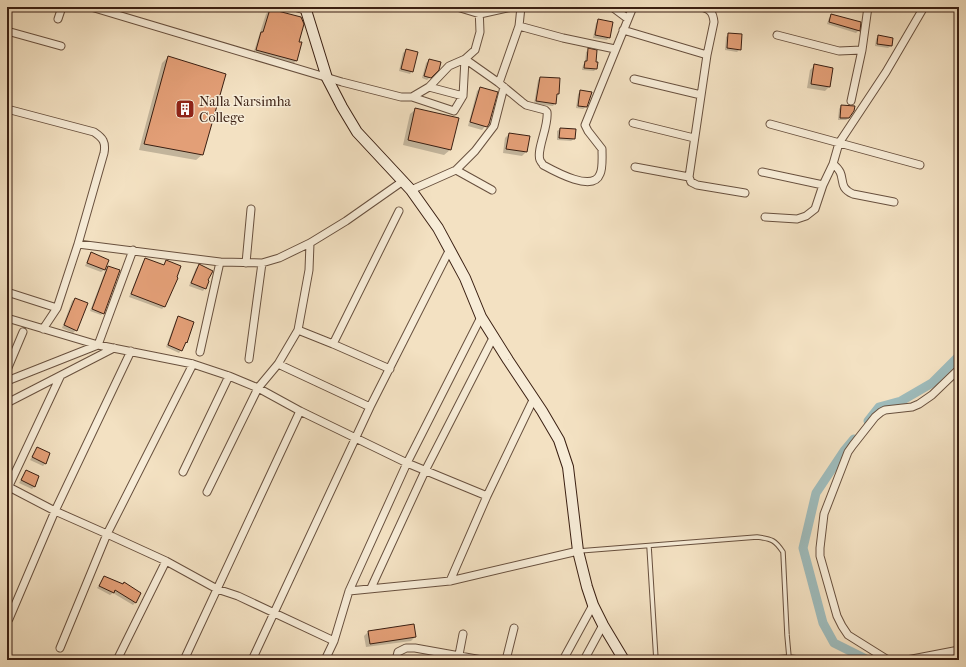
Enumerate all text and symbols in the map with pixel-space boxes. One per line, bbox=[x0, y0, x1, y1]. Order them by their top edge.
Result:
place label: Nalla Narsimha College bbox=[199, 93, 292, 126]
building icon: Nalla Narsimha College bbox=[174, 98, 196, 120]

